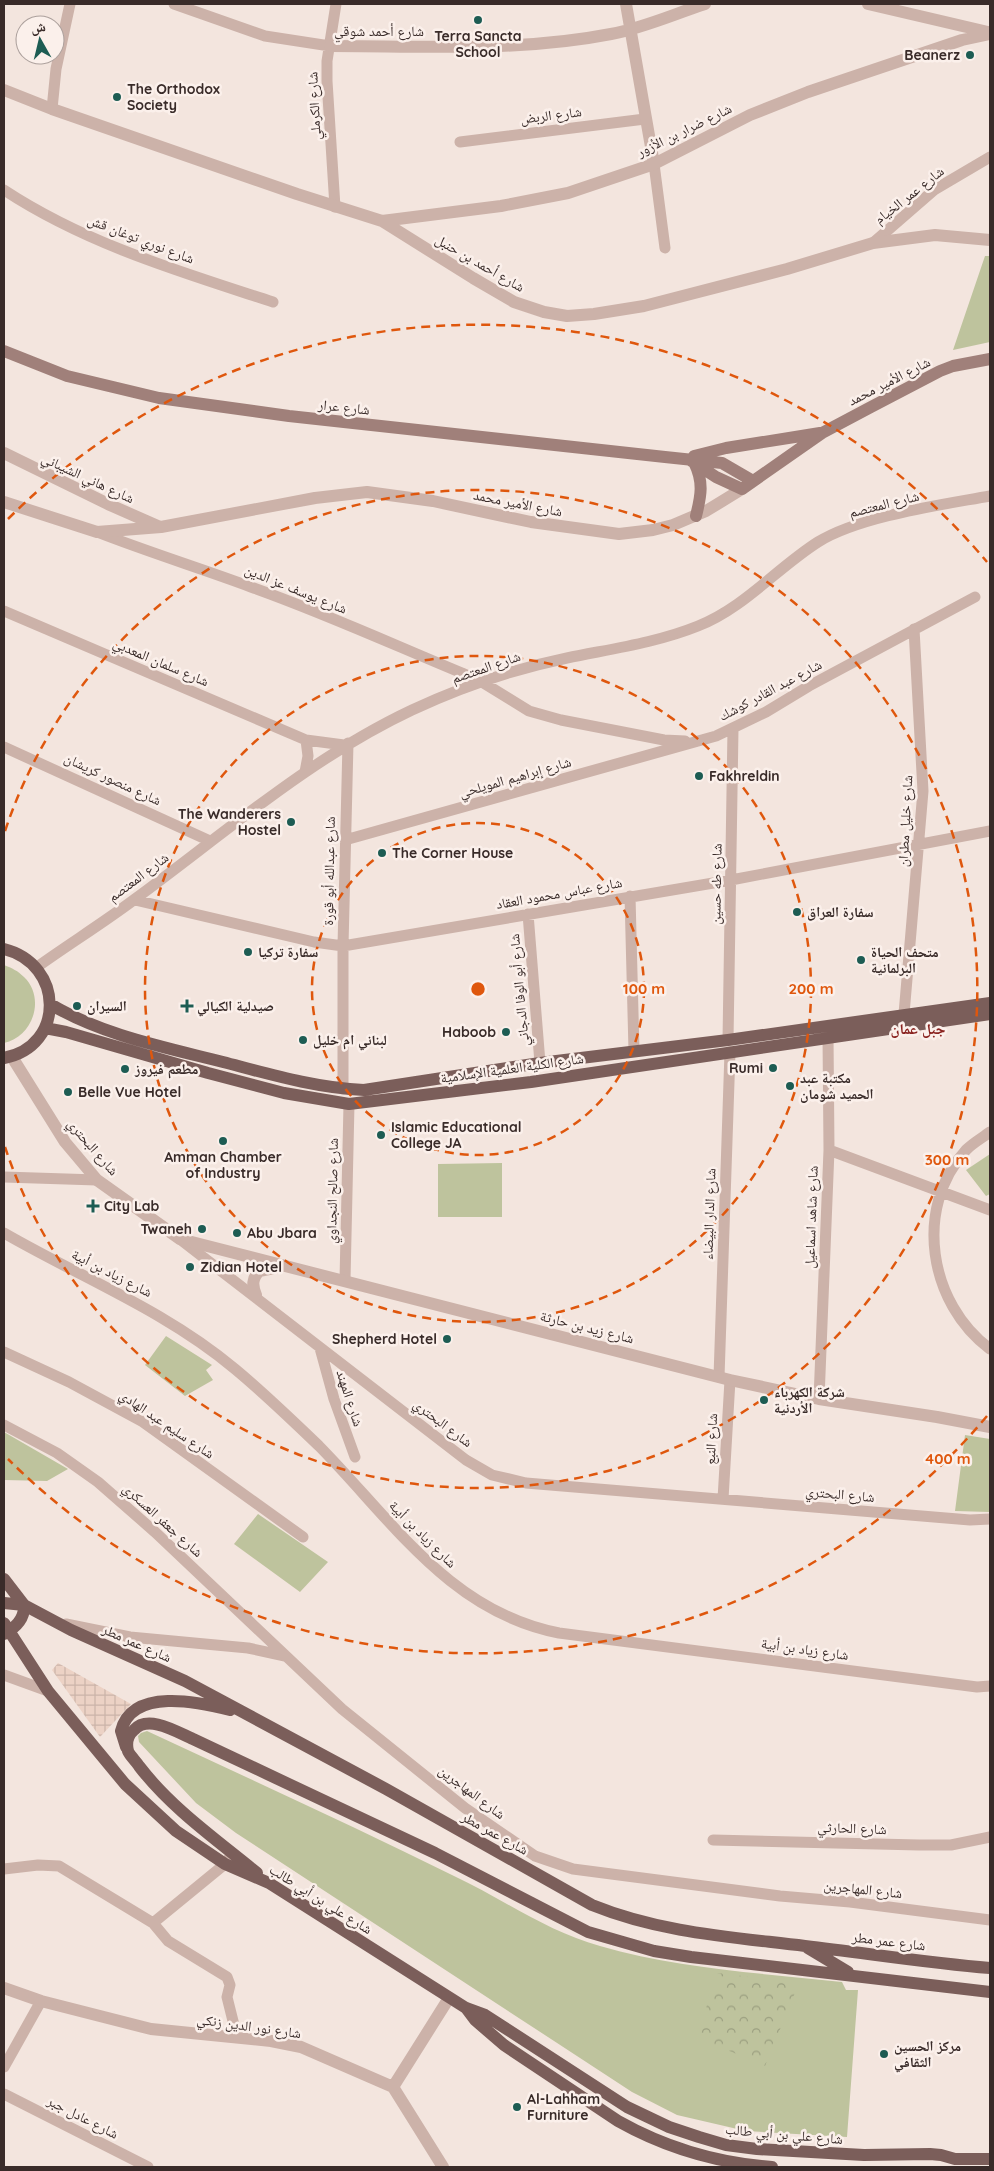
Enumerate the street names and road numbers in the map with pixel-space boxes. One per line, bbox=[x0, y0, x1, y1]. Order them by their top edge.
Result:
street label: شارع أحمد شوقي bbox=[334, 22, 424, 43]
street label: شارع الكرملي bbox=[303, 71, 327, 141]
street label: شارع ضرار بن الأزور bbox=[633, 99, 735, 162]
street label: شارع الربض bbox=[519, 102, 583, 129]
street label: شارع عمر الخيام bbox=[870, 162, 948, 229]
street label: شارع نوري توغان قش bbox=[84, 210, 197, 270]
street label: شارع أحمد بن حنبل bbox=[432, 230, 528, 297]
street label: شارع الأمير محمد bbox=[845, 353, 934, 410]
street label: شارع عرار bbox=[316, 395, 371, 420]
street label: شارع هاني الشيباني bbox=[38, 449, 137, 510]
street label: شارع الأمير محمد bbox=[472, 486, 564, 521]
street label: شارع المعتصم bbox=[847, 487, 921, 522]
street label: شارع يوسف عز الدين bbox=[242, 560, 350, 619]
street label: شارع سلمان المعدبي bbox=[109, 634, 212, 693]
street label: شارع المعتصم bbox=[449, 647, 523, 688]
street label: شارع عبد القادر كوشك bbox=[715, 655, 825, 726]
street label: شارع منصور كريشان bbox=[61, 749, 164, 810]
street label: شارع إبراهيم المويلحي bbox=[457, 752, 574, 804]
street label: شارع خليل مطران bbox=[894, 774, 917, 868]
street label: شارع عبدالله أبو قورة bbox=[319, 816, 340, 926]
street label: شارع طه حسين bbox=[706, 843, 727, 925]
street label: شارع المعتصم bbox=[104, 848, 173, 907]
street label: شارع عباس محمود العقاد bbox=[495, 873, 624, 914]
street label: شارع أبو الوفا الدجاني bbox=[505, 933, 535, 1047]
street label: شارع الكلية العلمية الإسلامية bbox=[439, 1049, 585, 1088]
street label: شارع البحتري bbox=[61, 1115, 123, 1181]
street label: شارع صالح النجداوي bbox=[322, 1138, 344, 1244]
street label: شارع شاهد اسماعيل bbox=[800, 1165, 823, 1269]
street label: شارع الدار البيضاء bbox=[698, 1168, 721, 1260]
street label: شارع زياد بن أبية bbox=[68, 1245, 155, 1302]
street label: شارع زيد بن حارثة bbox=[538, 1307, 636, 1348]
street label: شارع المهند bbox=[331, 1367, 368, 1429]
street label: شارع سليم عبد الهادي bbox=[115, 1386, 218, 1464]
street label: شارع البحتري bbox=[408, 1395, 476, 1453]
street label: شارع النبع bbox=[701, 1413, 722, 1465]
street label: شارع جعفر العسكري bbox=[117, 1479, 207, 1563]
street label: شارع البحتري bbox=[804, 1482, 875, 1509]
street label: شارع زياد بن أبية bbox=[385, 1496, 461, 1572]
street label: شارع عمر مطر bbox=[98, 1619, 174, 1667]
street label: شارع زياد بن أبية bbox=[760, 1634, 850, 1665]
street label: شارع المهاجرين bbox=[434, 1761, 509, 1824]
street label: شارع عمر مطر bbox=[457, 1807, 532, 1860]
street label: شارع الحارثي bbox=[817, 1818, 887, 1841]
street label: شارع علي بن أبي طالب bbox=[265, 1860, 376, 1940]
street label: شارع المهاجرين bbox=[823, 1876, 903, 1903]
street label: شارع عمر مطر bbox=[850, 1927, 927, 1955]
street label: شارع نور الدين زنكي bbox=[195, 2010, 302, 2045]
street label: شارع عادل جبر bbox=[43, 2091, 122, 2144]
street label: شارع علي بن أبي طالب bbox=[724, 2120, 844, 2151]

